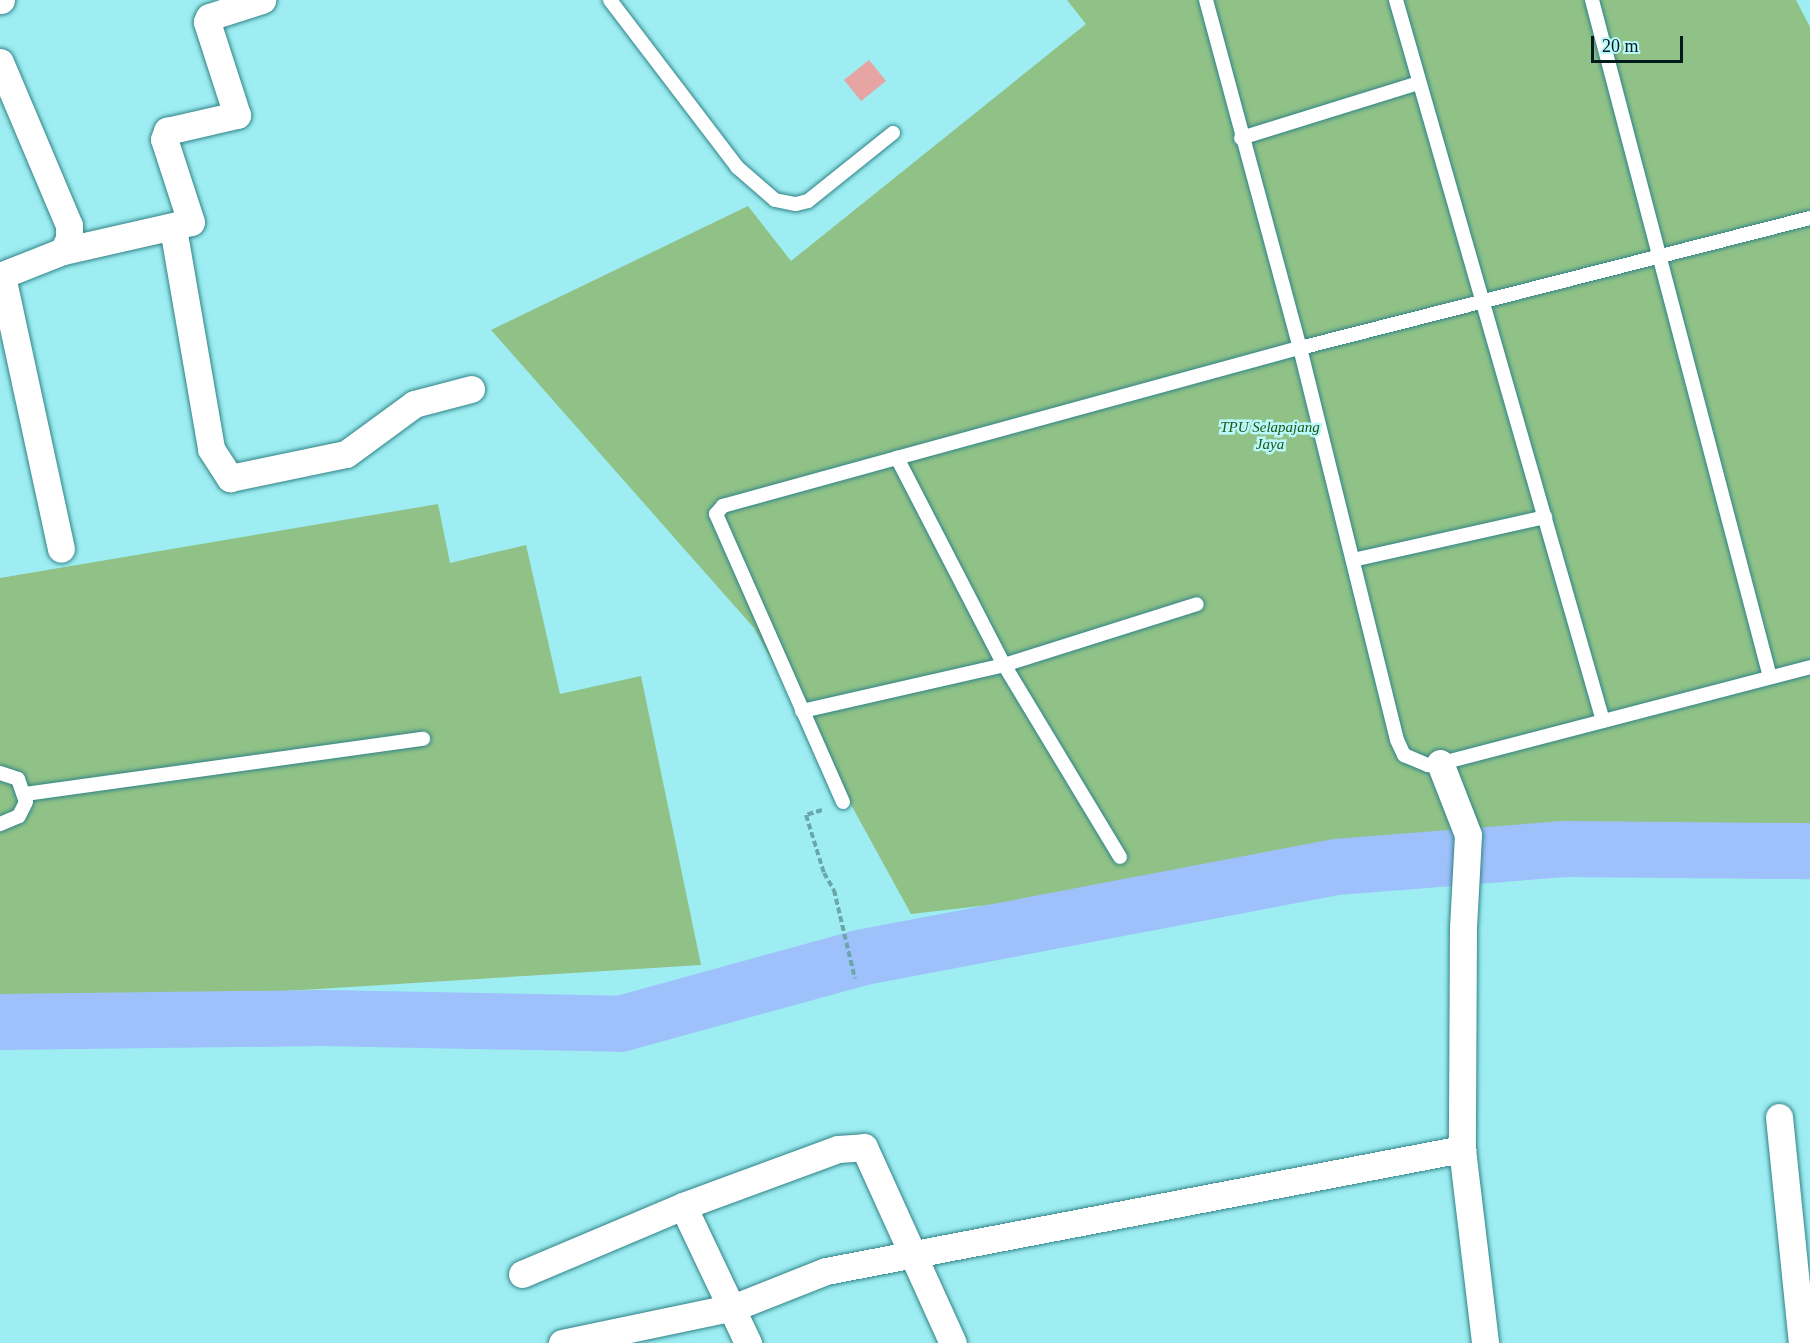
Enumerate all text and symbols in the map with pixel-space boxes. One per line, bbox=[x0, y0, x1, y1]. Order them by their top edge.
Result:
scale bar bbox=[1594, 24, 1686, 62]
text: 20 m bbox=[1602, 36, 1639, 56]
park label: TPU Selapajang Jaya bbox=[1220, 418, 1320, 453]

